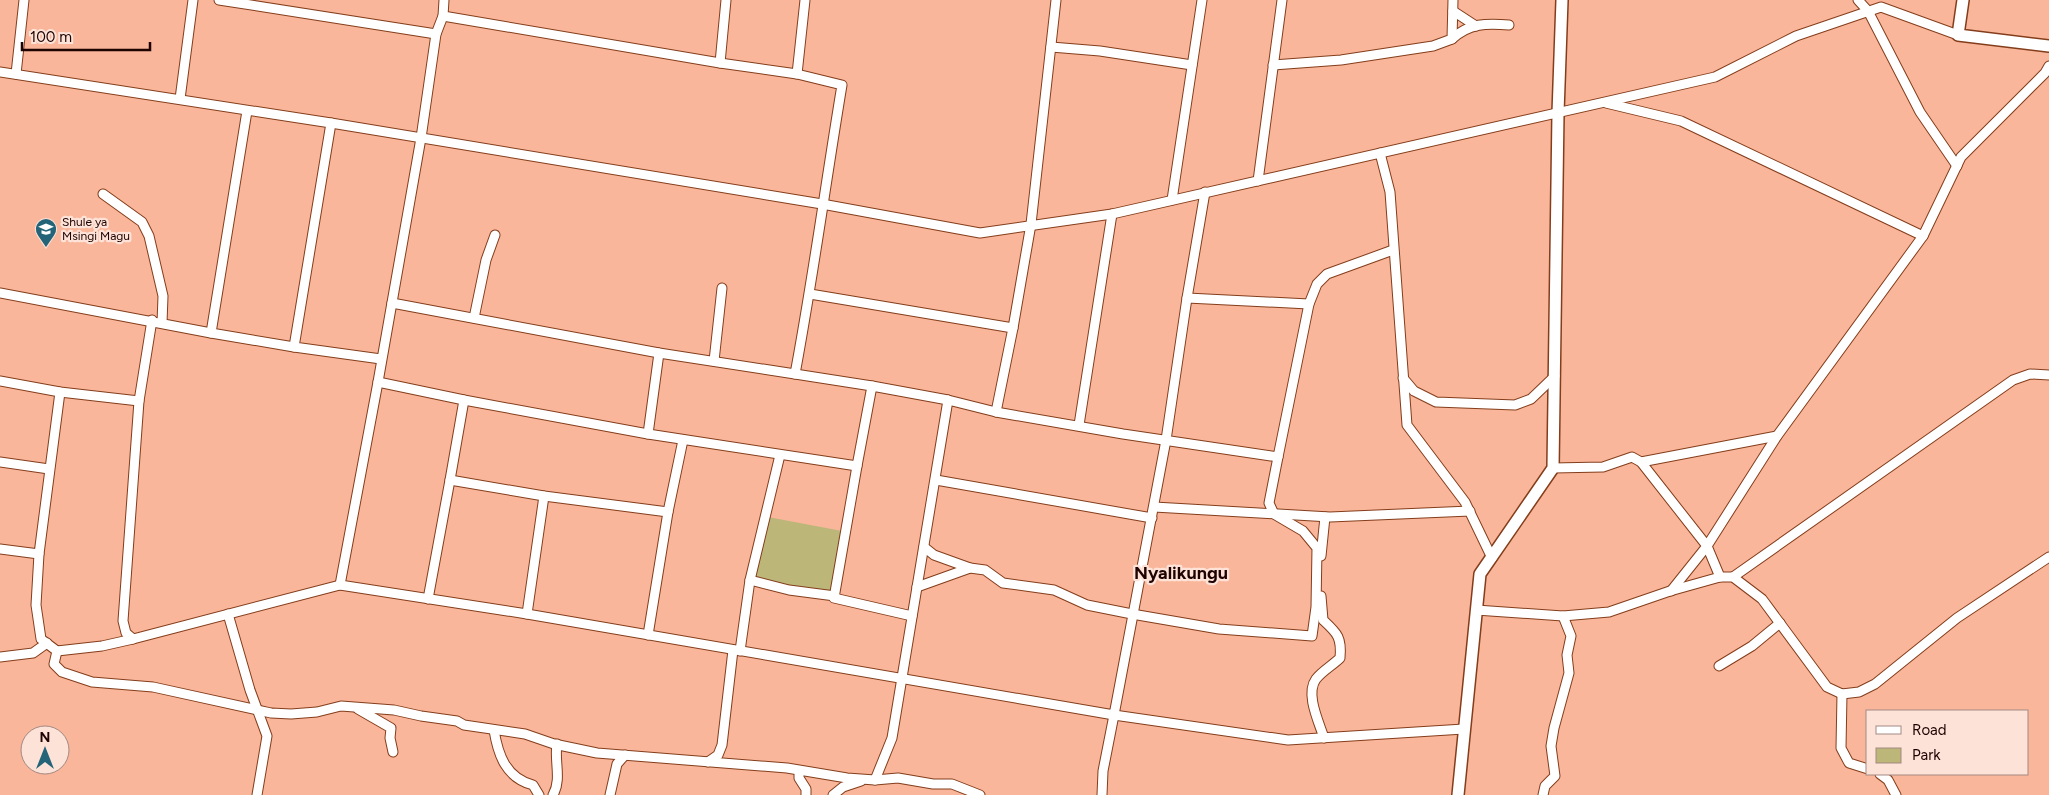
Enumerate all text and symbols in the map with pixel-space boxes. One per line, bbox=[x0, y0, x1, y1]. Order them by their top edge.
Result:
scale bar bbox=[22, 20, 150, 52]
text: 100 m bbox=[30, 28, 72, 46]
place label: Shule ya Msingi Magu bbox=[62, 215, 130, 243]
school or university icon: Shule ya Msingi Magu bbox=[34, 217, 58, 248]
district label: Nyalikungu bbox=[1134, 562, 1228, 584]
legend bbox=[1866, 710, 2029, 775]
text: Road bbox=[1912, 721, 1947, 739]
north arrow bbox=[20, 725, 70, 775]
text: N bbox=[40, 729, 50, 746]
text: Park bbox=[1912, 746, 1941, 764]

